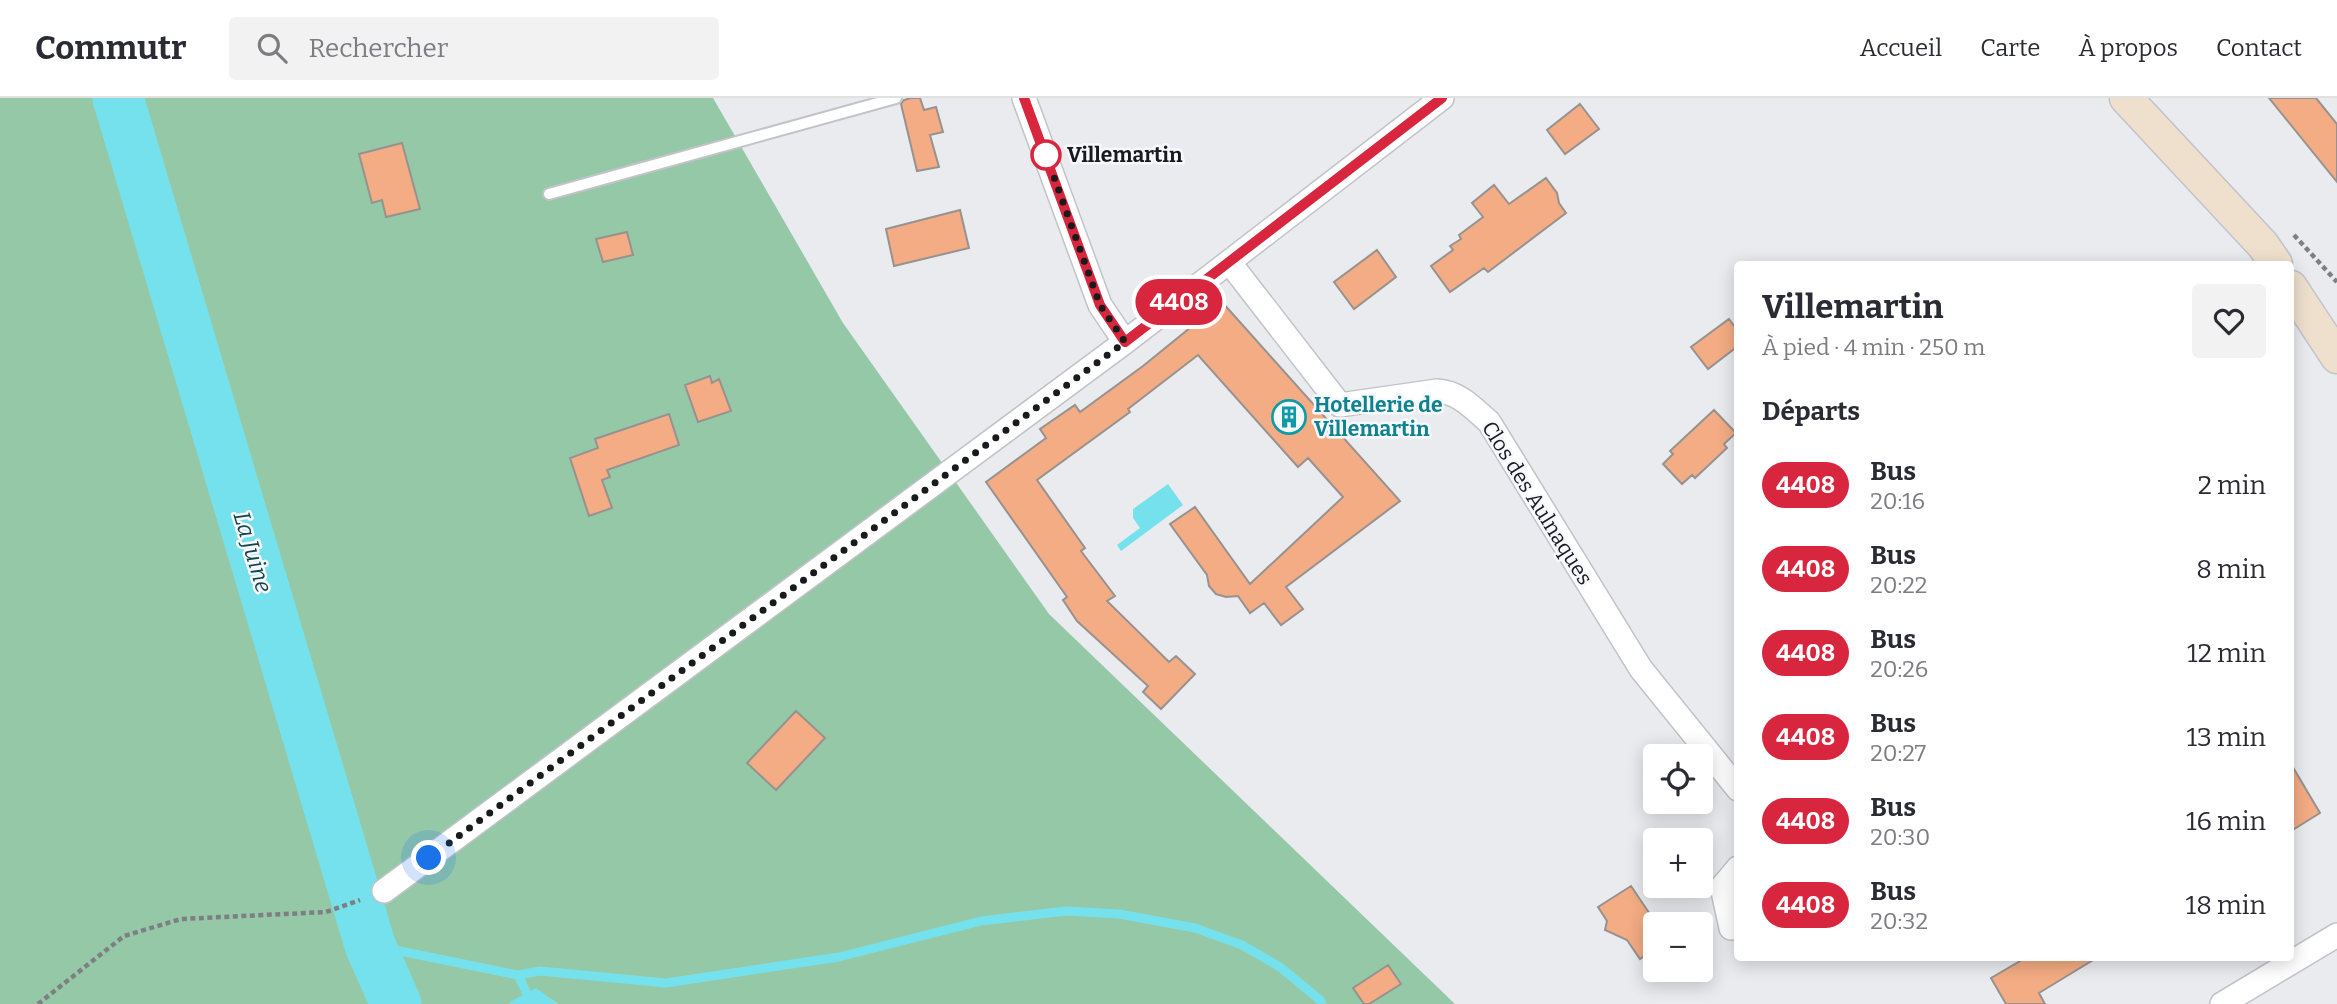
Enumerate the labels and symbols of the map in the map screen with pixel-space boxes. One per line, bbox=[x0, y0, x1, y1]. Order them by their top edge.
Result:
marker: Villemartin bbox=[1031, 140, 1061, 170]
place label: Villemartin bbox=[1067, 142, 1183, 168]
line badge: 4408 bbox=[1130, 279, 1228, 325]
place label: Hotellerie de Villemartin bbox=[1314, 392, 1442, 442]
building icon: Hotellerie de Villemartin bbox=[1270, 398, 1308, 436]
street label: Clos des Aulnaques bbox=[1476, 416, 1598, 590]
water label: La Juine bbox=[227, 508, 279, 596]
your location bbox=[411, 840, 446, 875]

